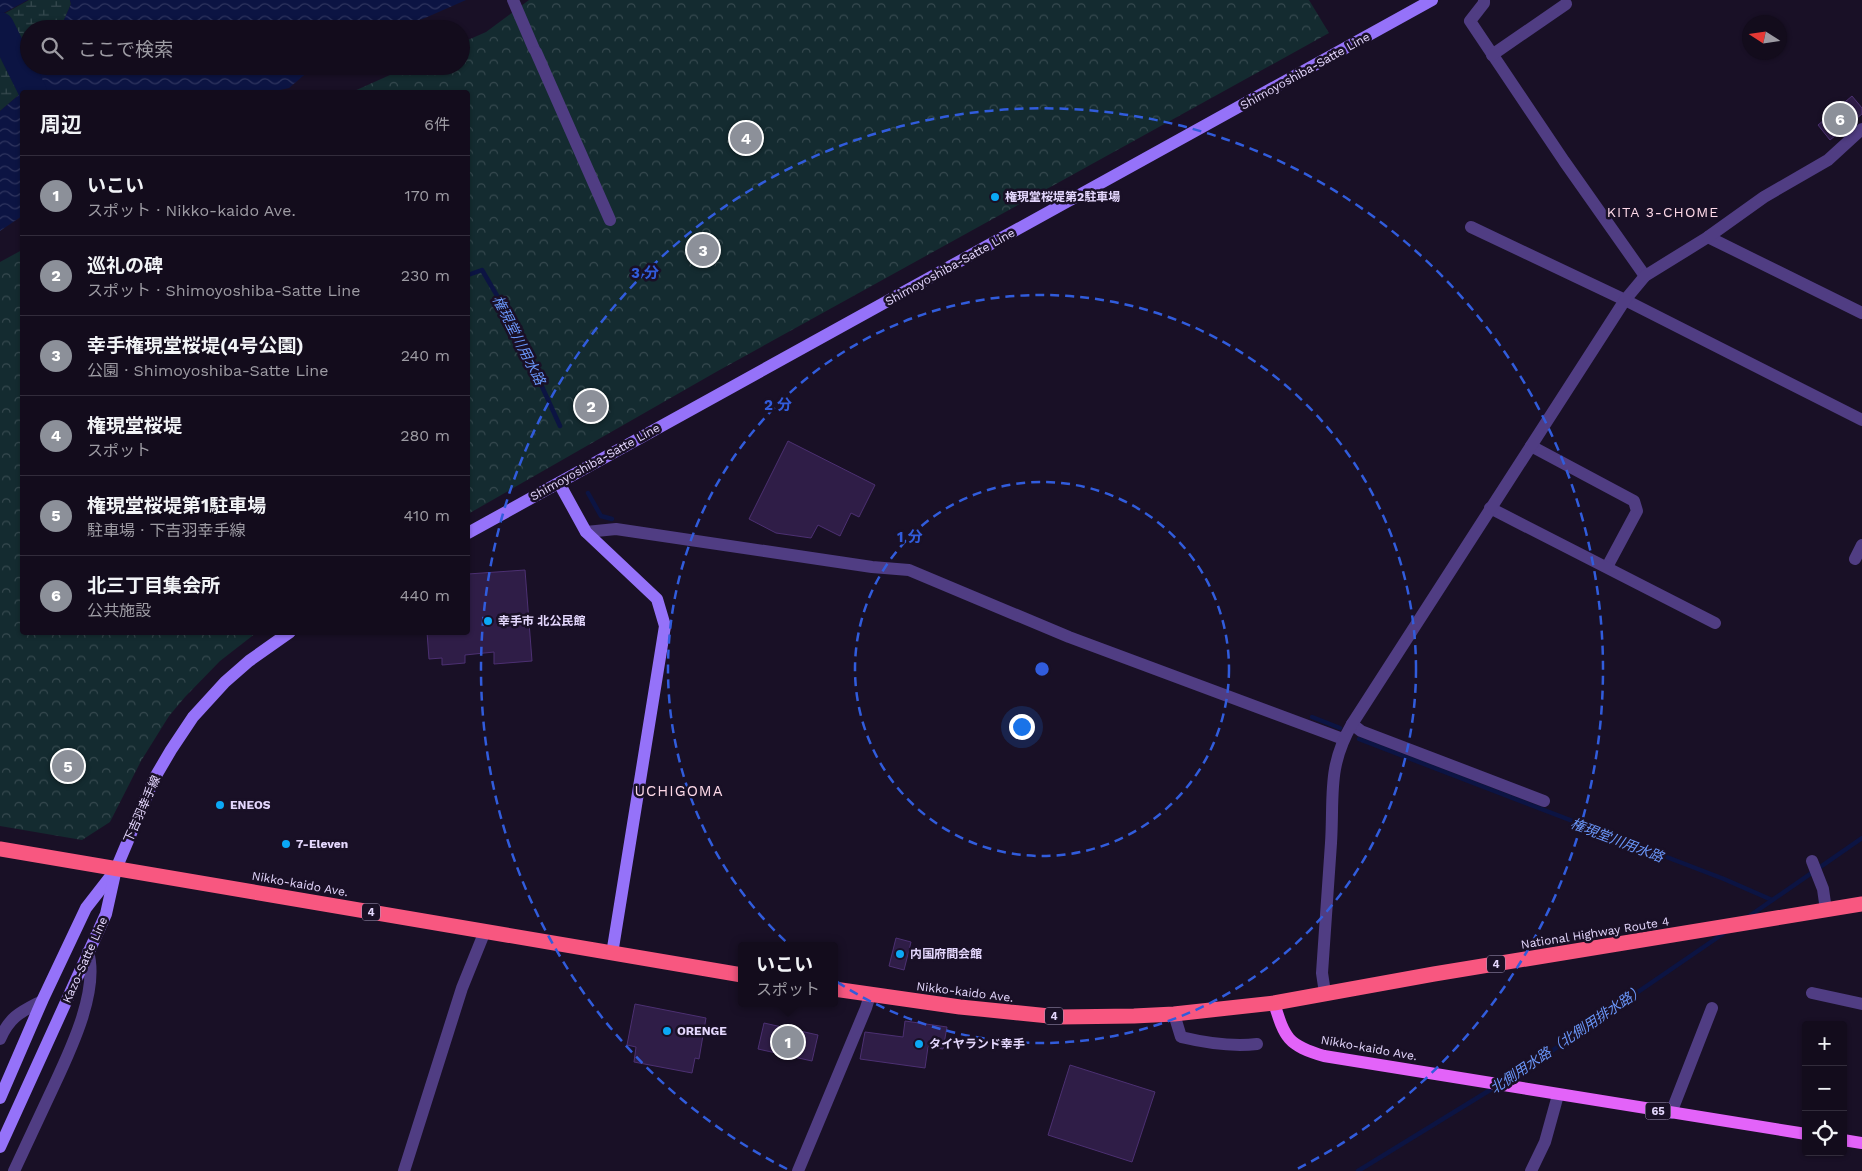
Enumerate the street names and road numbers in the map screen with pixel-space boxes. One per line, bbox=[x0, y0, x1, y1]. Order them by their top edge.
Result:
street label: Shimoyoshiba-Satte Line bbox=[1238, 29, 1372, 113]
street label: Shimoyoshiba-Satte Line bbox=[883, 225, 1017, 309]
street label: Shimoyoshiba-Satte Line bbox=[528, 420, 662, 504]
street label: 下吉羽幸手線 bbox=[121, 773, 163, 845]
street label: Nikko-kaido Ave. bbox=[251, 869, 349, 899]
road number: 4 bbox=[362, 904, 380, 920]
street label: National Highway Route 4 bbox=[1520, 914, 1670, 952]
street label: Kazo-Satte Line bbox=[60, 915, 110, 1005]
road number: 4 bbox=[1487, 956, 1505, 972]
street label: Nikko-kaido Ave. bbox=[916, 979, 1014, 1005]
road number: 4 bbox=[1045, 1008, 1063, 1024]
street label: Nikko-kaido Ave. bbox=[1320, 1033, 1418, 1063]
road number: 65 bbox=[1646, 1102, 1670, 1120]

